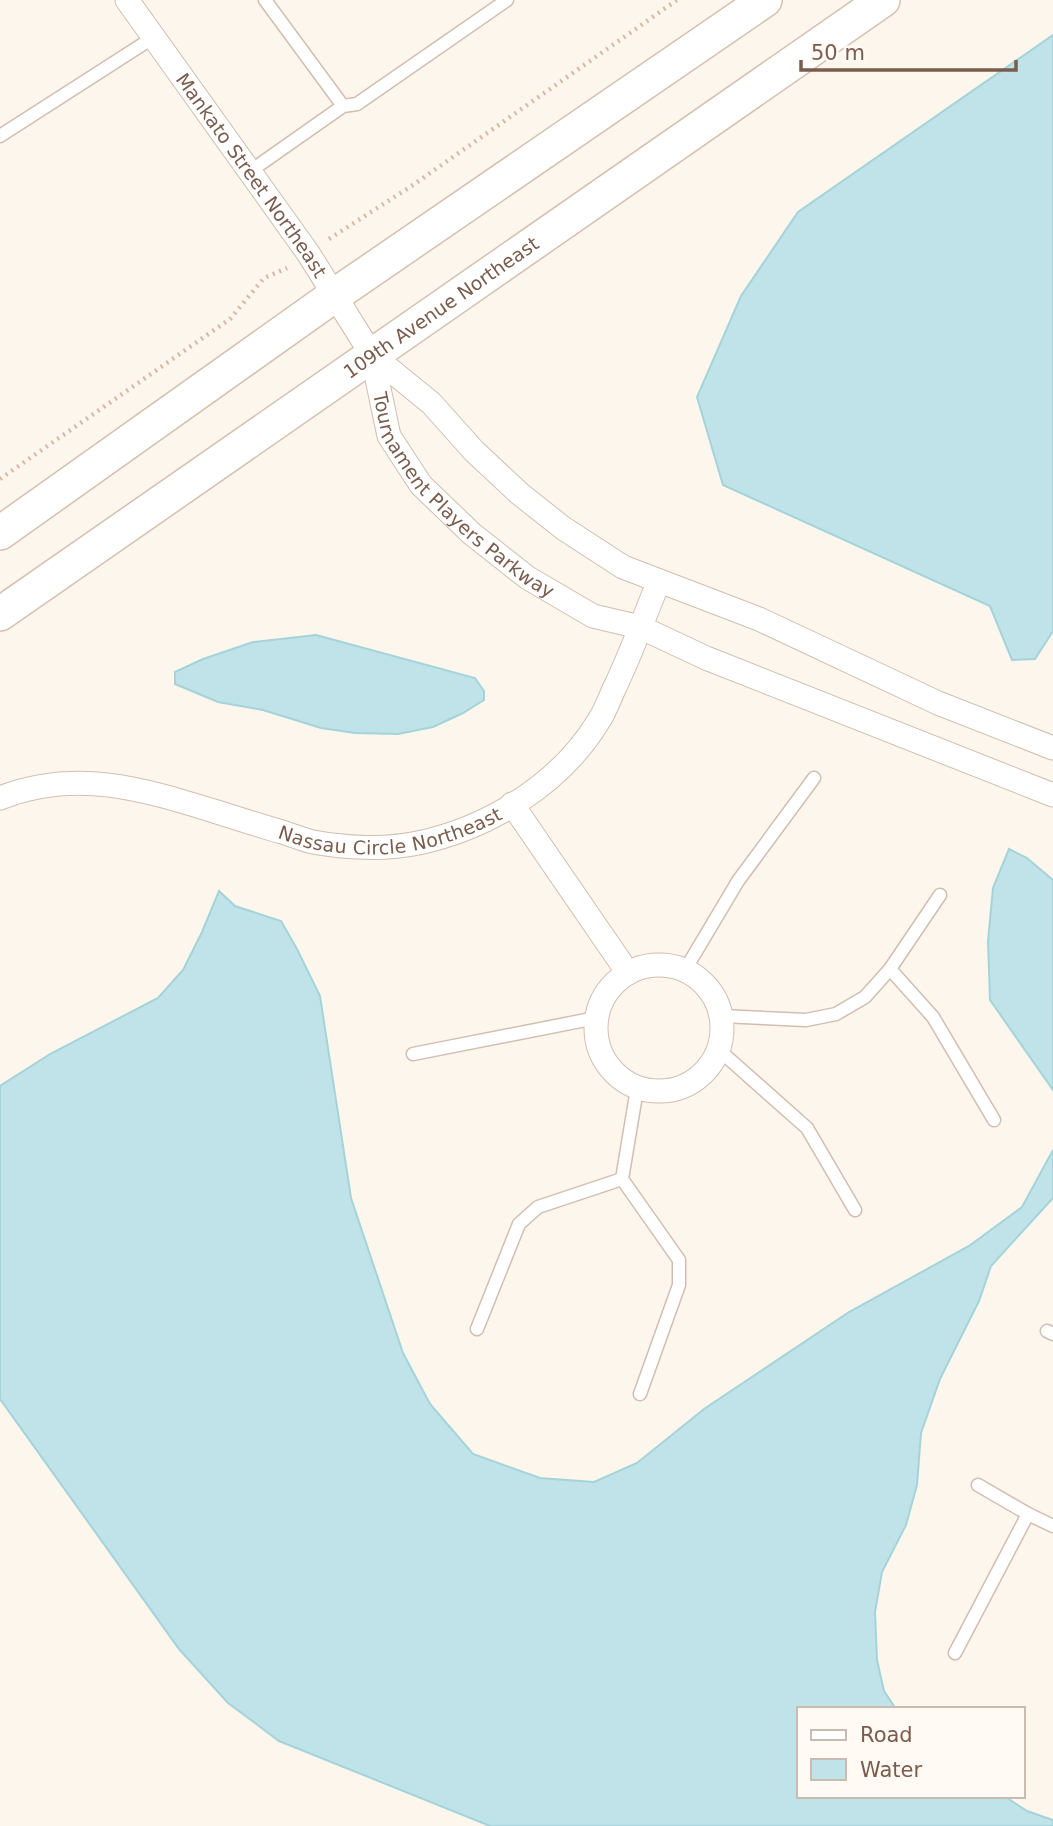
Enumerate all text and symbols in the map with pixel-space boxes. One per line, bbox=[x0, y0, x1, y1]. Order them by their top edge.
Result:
scale bar bbox=[801, 28, 1016, 72]
text: 50 m bbox=[811, 41, 865, 65]
street label: Mankato Street Northeast bbox=[172, 69, 331, 281]
street label: 109th Avenue Northeast bbox=[339, 232, 543, 383]
street label: Tournament Players Parkway bbox=[369, 389, 558, 602]
street label: Nassau Circle Northeast bbox=[276, 803, 505, 858]
legend bbox=[797, 1707, 1025, 1798]
text: Road bbox=[860, 1723, 913, 1747]
text: Water bbox=[860, 1758, 922, 1782]

